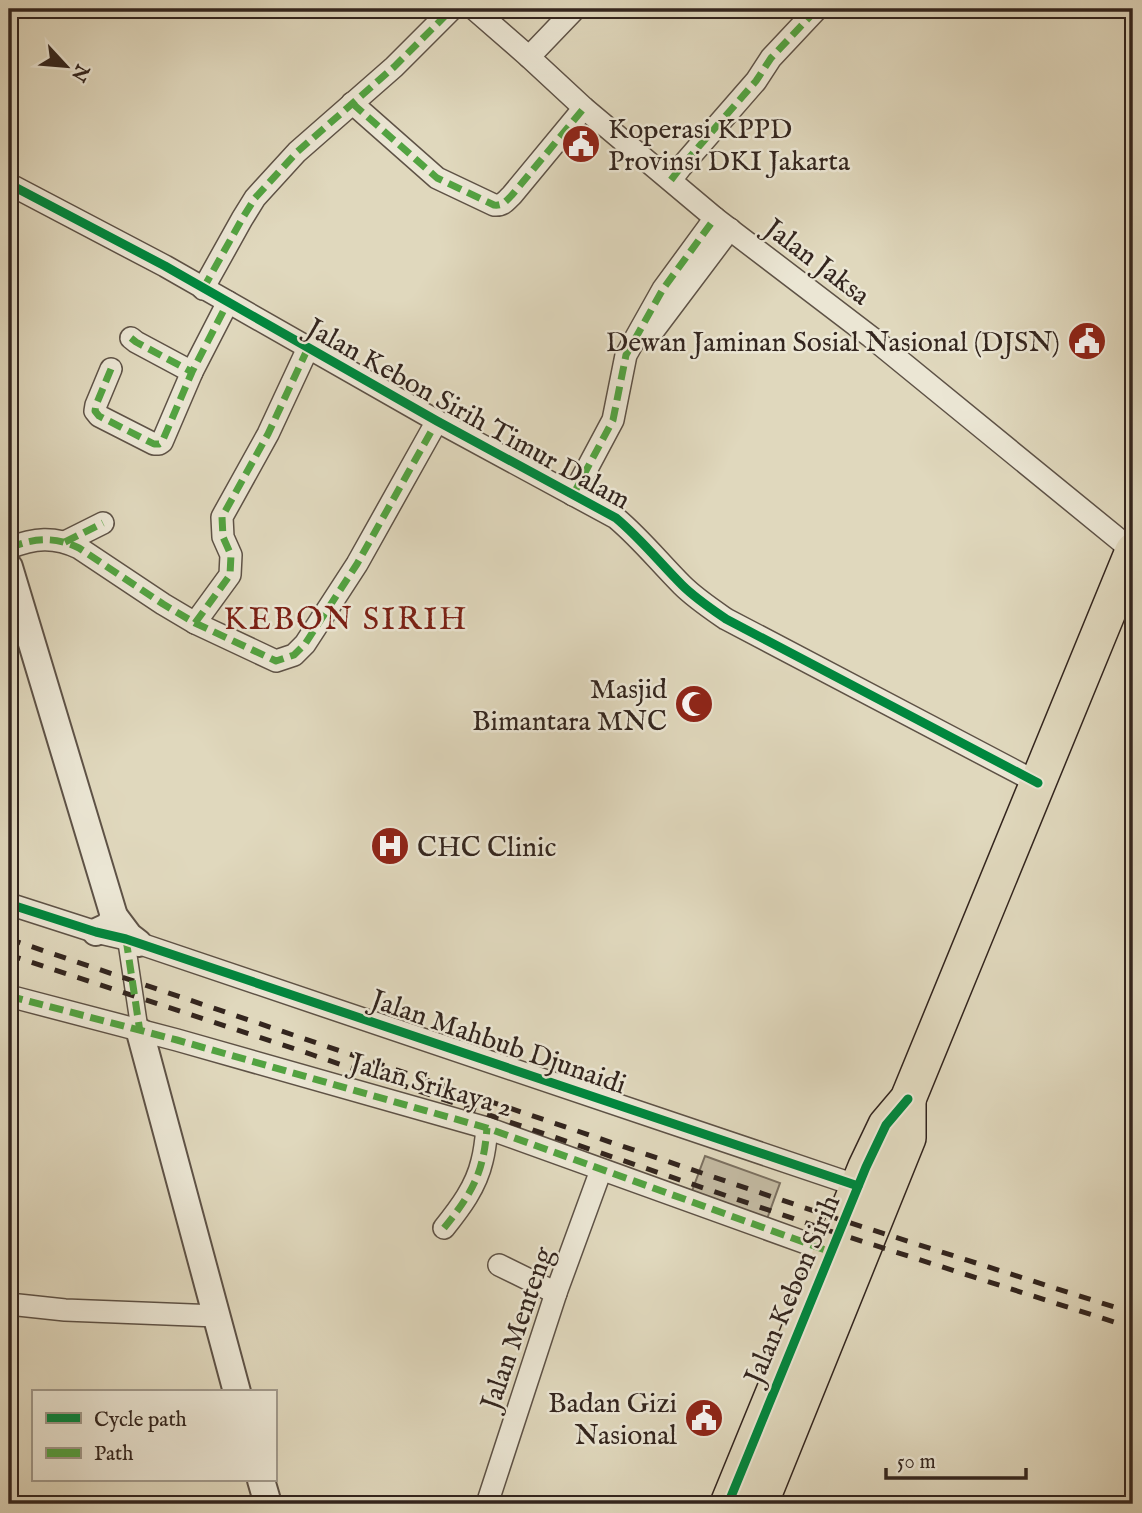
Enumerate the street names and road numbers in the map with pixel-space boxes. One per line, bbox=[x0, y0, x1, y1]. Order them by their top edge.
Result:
street label: Jalan Jaksa bbox=[754, 210, 877, 315]
street label: Jalan Kebon Sirih Timur Dalam bbox=[297, 310, 636, 519]
street label: Jalan Mahbub Djunaidi bbox=[363, 982, 630, 1104]
street label: Jalan Srikaya 2 bbox=[343, 1046, 517, 1126]
street label: Jalan Kebon Sirih bbox=[737, 1190, 849, 1393]
street label: Jalan Menteng bbox=[473, 1242, 563, 1418]

